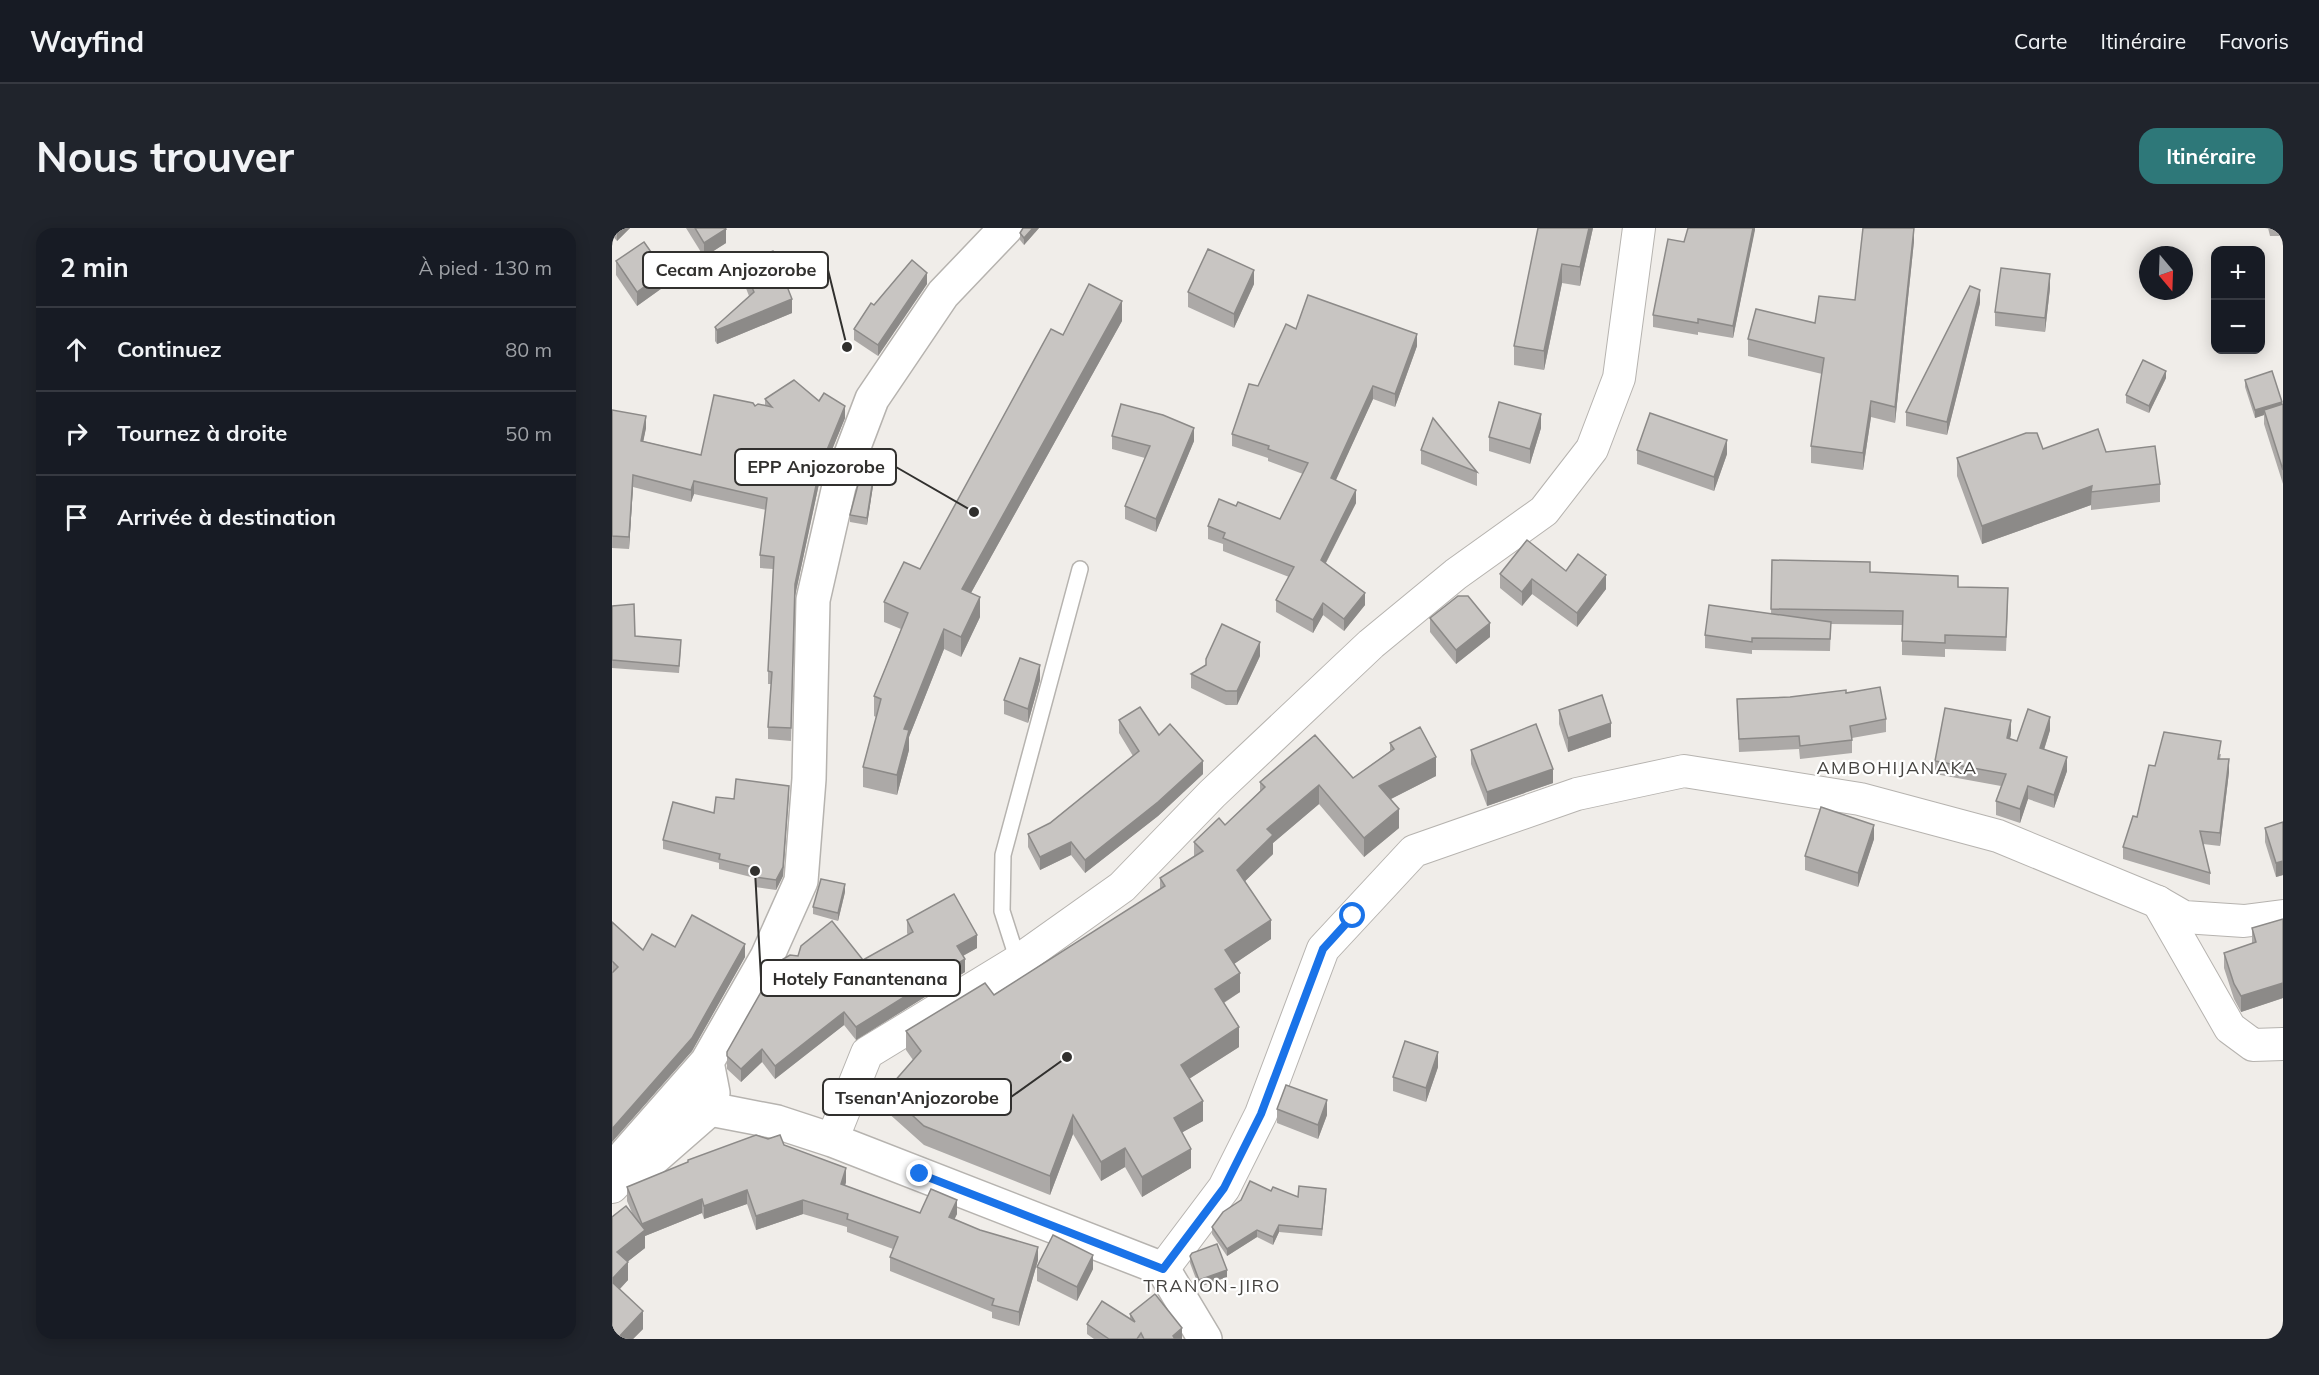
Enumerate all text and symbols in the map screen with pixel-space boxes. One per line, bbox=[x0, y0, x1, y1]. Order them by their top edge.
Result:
text: Wayfind bbox=[30, 24, 144, 59]
text: Carte bbox=[2014, 28, 2068, 54]
text: Itinéraire bbox=[2101, 28, 2186, 54]
text: Favoris bbox=[2219, 28, 2289, 54]
button: Itinéraire bbox=[2139, 128, 2283, 184]
text: Nous trouver bbox=[36, 130, 294, 183]
north arrow bbox=[2139, 246, 2193, 300]
map controls bbox=[2211, 246, 2265, 354]
button: + bbox=[2211, 246, 2265, 300]
text: 2 min bbox=[60, 251, 129, 284]
callout: Cecam Anjozorobe bbox=[643, 252, 828, 288]
text: À pied · 130 m bbox=[419, 255, 552, 280]
text: Cecam Anjozorobe bbox=[656, 258, 817, 281]
button: − bbox=[2211, 300, 2265, 354]
icon: ahead bbox=[60, 333, 93, 366]
text: Continuez bbox=[117, 335, 222, 363]
text: 80 m bbox=[505, 337, 552, 362]
icon: right bbox=[60, 417, 93, 450]
text: Tournez à droite bbox=[117, 419, 287, 447]
text: 50 m bbox=[505, 421, 552, 446]
callout: EPP Anjozorobe bbox=[735, 449, 896, 485]
text: EPP Anjozorobe bbox=[747, 455, 885, 478]
icon: arrive bbox=[60, 501, 93, 534]
text: Arrivée à destination bbox=[117, 503, 336, 531]
district label: AMBOHIJANAKA bbox=[1816, 756, 1978, 779]
route start bbox=[1339, 902, 1365, 928]
callout: Hotely Fanantenana bbox=[761, 960, 960, 996]
text: Hotely Fanantenana bbox=[772, 967, 948, 990]
callout: Tsenan'Anjozorobe bbox=[823, 1079, 1011, 1115]
text: Tsenan'Anjozorobe bbox=[835, 1086, 999, 1109]
route end bbox=[906, 1160, 932, 1186]
district label: TRANON-JIRO bbox=[1143, 1274, 1281, 1297]

